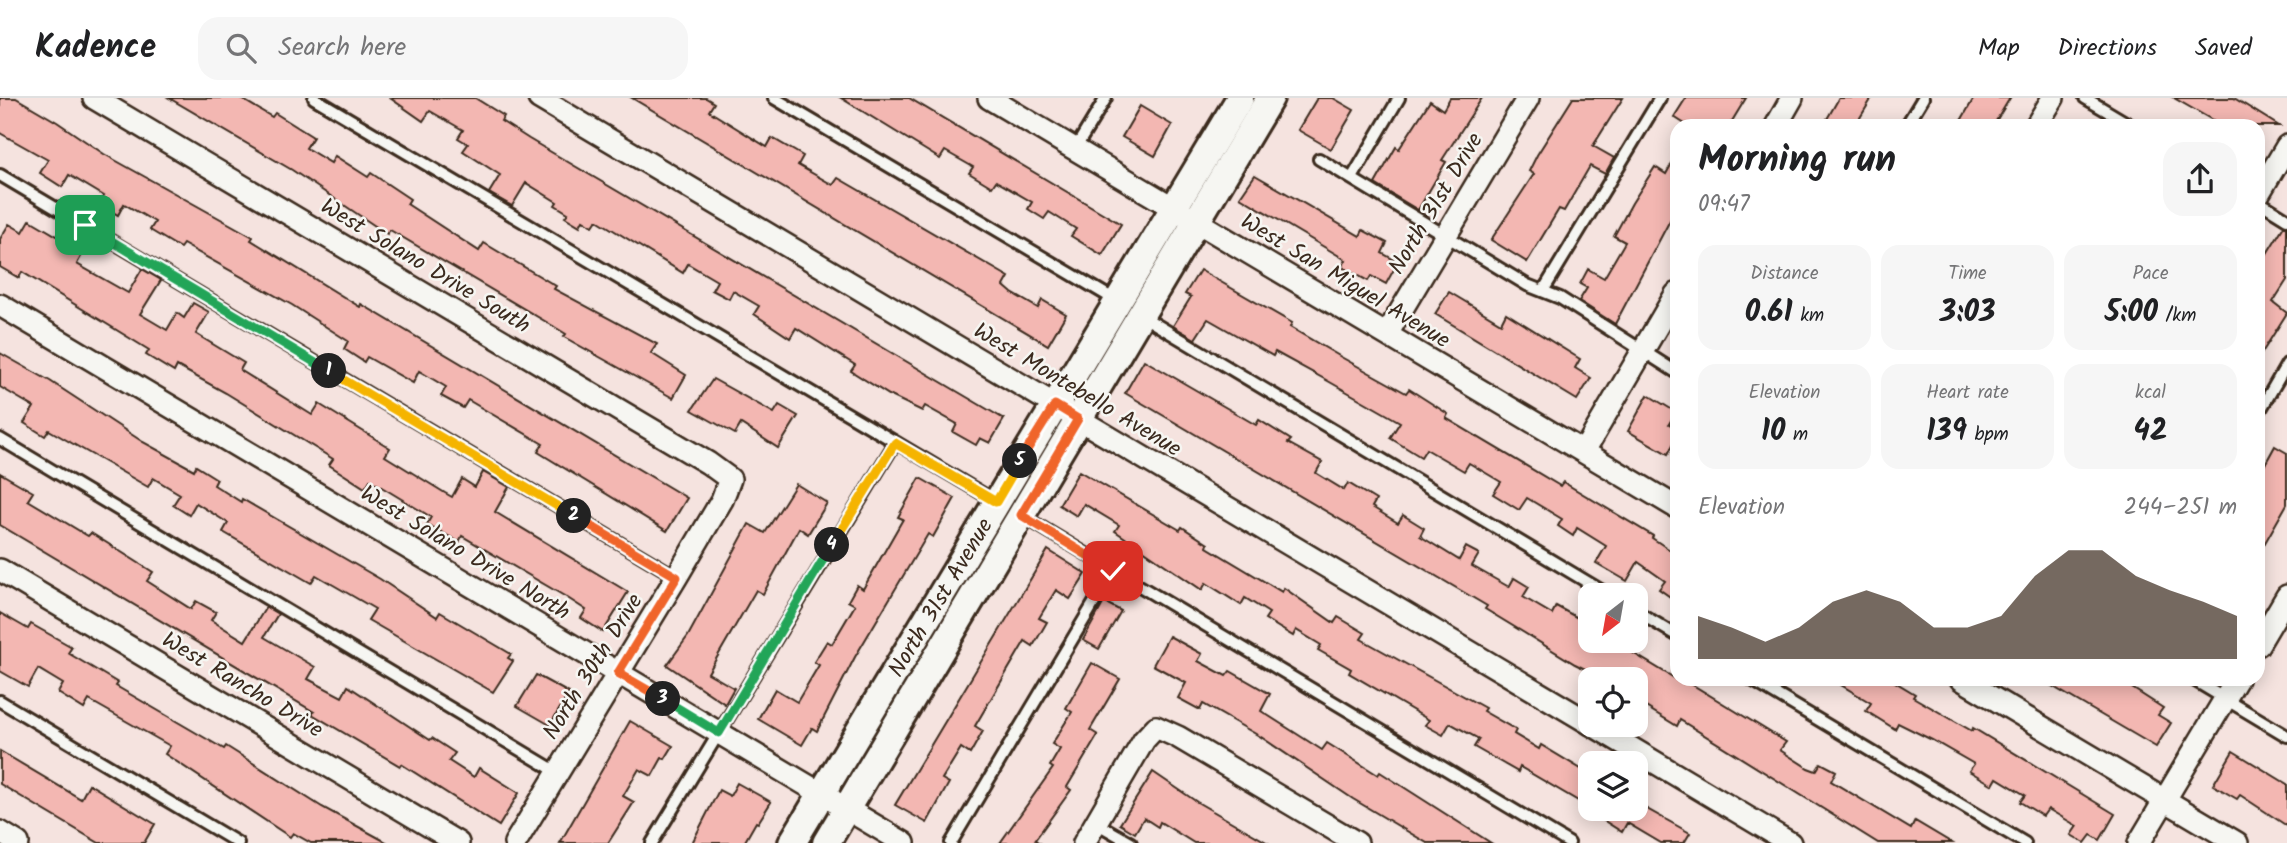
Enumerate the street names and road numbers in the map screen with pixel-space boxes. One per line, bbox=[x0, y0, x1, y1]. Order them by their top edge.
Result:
street label: North 31st Drive bbox=[1380, 126, 1493, 282]
street label: West Solano Drive South bbox=[313, 190, 537, 344]
street label: West San Miguel Avenue bbox=[1233, 205, 1457, 359]
street label: West Montebello Avenue bbox=[966, 314, 1188, 467]
street label: West Solano Drive North bbox=[353, 477, 577, 631]
street label: North 31st Avenue bbox=[880, 512, 1003, 685]
street label: North 30th Drive bbox=[534, 587, 653, 747]
street label: West Rancho Drive bbox=[154, 623, 330, 748]

